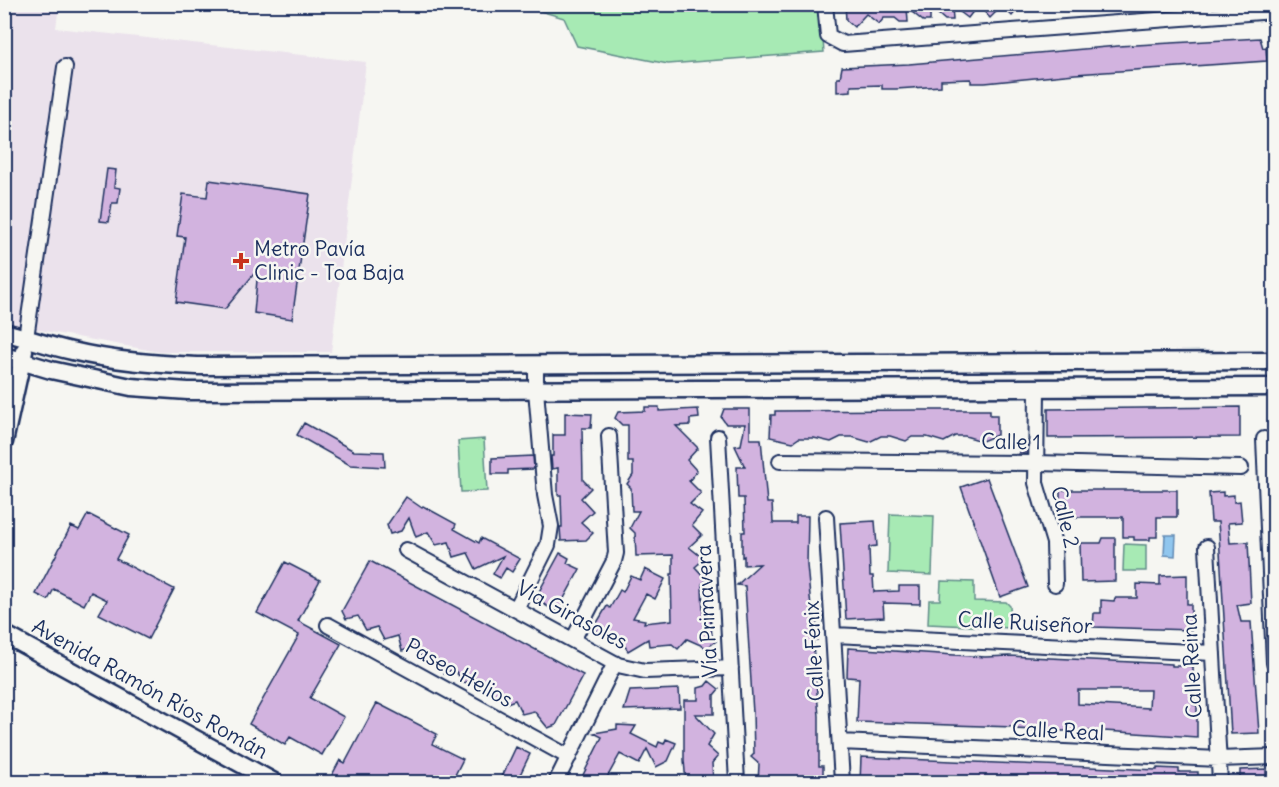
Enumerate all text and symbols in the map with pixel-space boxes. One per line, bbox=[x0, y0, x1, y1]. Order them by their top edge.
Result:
place label: Metro Pavía Clinic - Toa Baja bbox=[254, 235, 405, 286]
marker: Metro Pavía Clinic - Toa Baja bbox=[232, 252, 250, 270]
street label: Calle 1 bbox=[981, 427, 1041, 456]
street label: Calle 2 bbox=[1045, 483, 1086, 551]
street label: Vía Primavera bbox=[690, 544, 723, 678]
street label: Vía Girasoles bbox=[512, 574, 632, 655]
street label: Calle Fénix bbox=[797, 600, 830, 702]
street label: Calle Ruiseñor bbox=[957, 605, 1094, 640]
street label: Avenida Ramón Ríos Román bbox=[28, 612, 273, 765]
street label: Calle Reina bbox=[1175, 613, 1208, 719]
street label: Paseo Helios bbox=[401, 632, 518, 713]
street label: Calle Real bbox=[1011, 715, 1105, 746]

